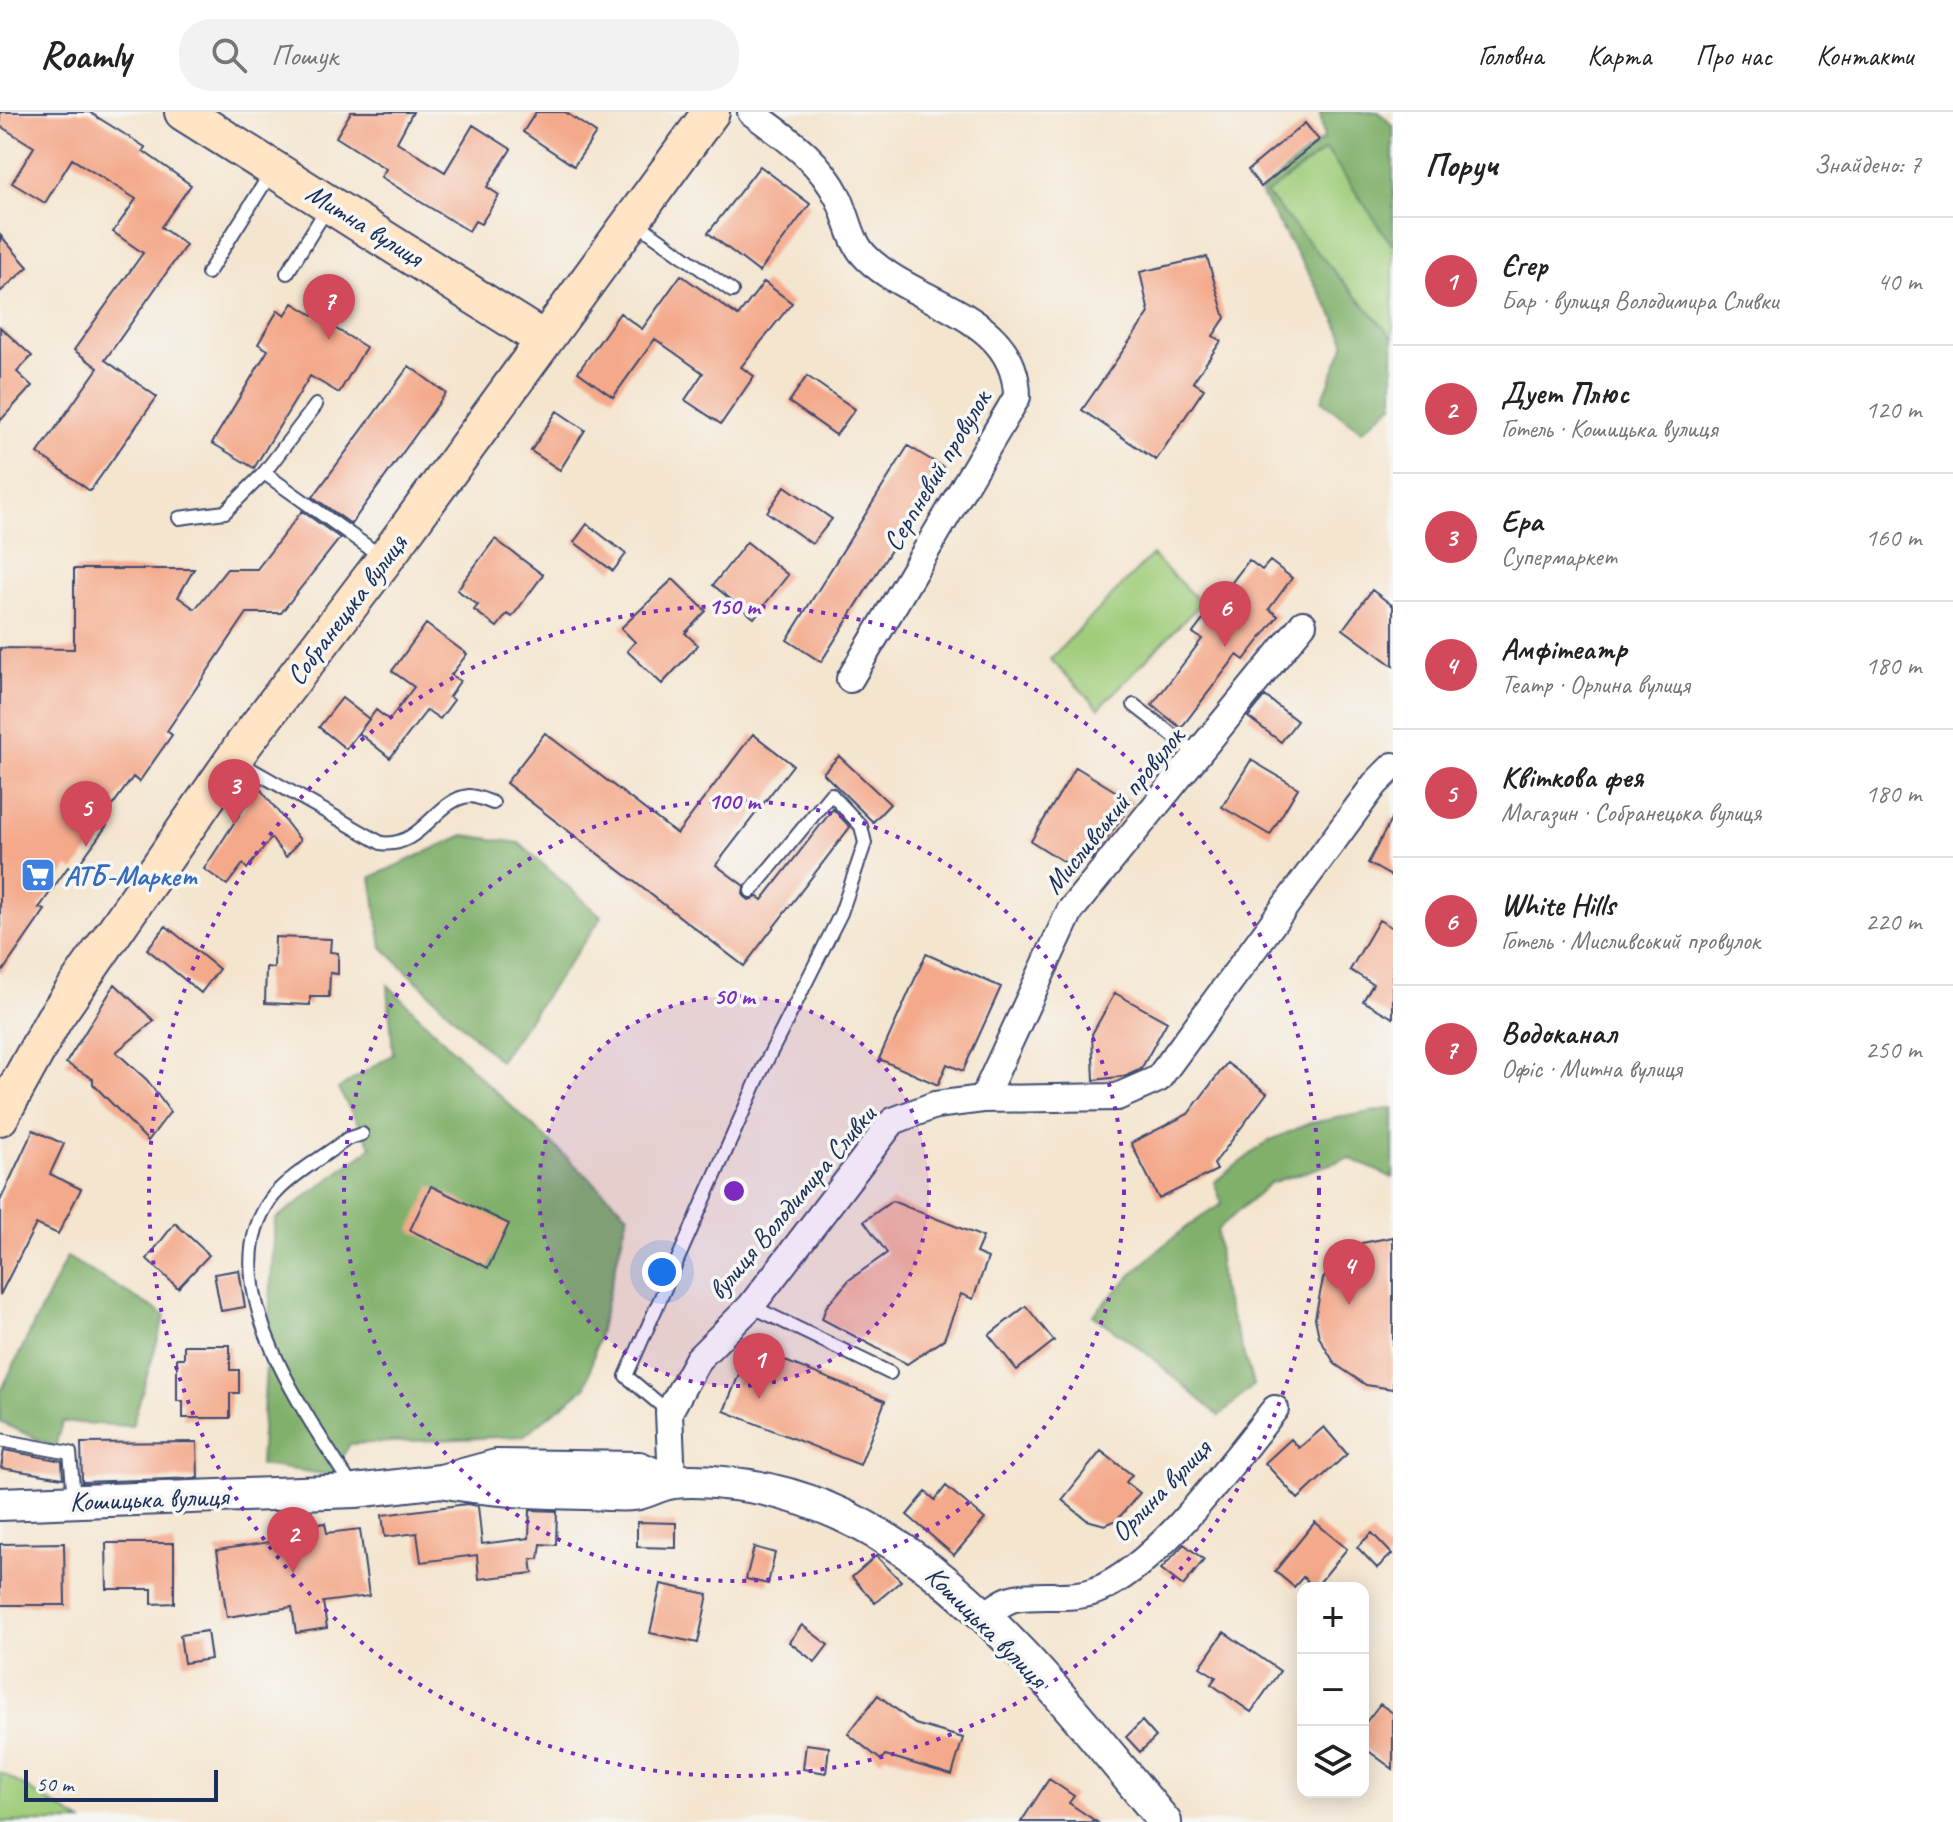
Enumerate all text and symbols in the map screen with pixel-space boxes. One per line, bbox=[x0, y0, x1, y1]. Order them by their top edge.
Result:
search box bbox=[179, 19, 739, 91]
text: Roamly bbox=[40, 32, 131, 79]
icon: search bbox=[207, 33, 251, 77]
text: Пошук bbox=[271, 36, 338, 74]
text: Головна bbox=[1478, 38, 1543, 73]
text: Карта bbox=[1587, 38, 1651, 73]
text: Про нас bbox=[1695, 38, 1772, 73]
text: Контакти bbox=[1816, 38, 1913, 73]
text: Поруч bbox=[1425, 143, 1498, 186]
text: Знайдено: 7 bbox=[1814, 148, 1921, 181]
street label: Митна вулиця bbox=[300, 175, 432, 275]
text: Єгер bbox=[1501, 246, 1548, 284]
text: 1 bbox=[1445, 265, 1457, 298]
text: 40 m bbox=[1877, 265, 1921, 298]
pin: 7 bbox=[303, 274, 355, 340]
text: Бар · вулиця Володимира Сливки bbox=[1501, 284, 1779, 317]
text: Дует Плюс bbox=[1501, 374, 1629, 412]
street label: Серпневий провулок bbox=[875, 381, 1000, 557]
text: 2 bbox=[1445, 393, 1457, 426]
text: 120 m bbox=[1865, 393, 1921, 426]
text: Готель · Кошицька вулиця bbox=[1501, 412, 1717, 445]
text: Ера bbox=[1501, 502, 1542, 540]
text: 3 bbox=[1445, 521, 1457, 554]
text: 160 m bbox=[1865, 521, 1921, 554]
street label: Собранецька вулиця bbox=[278, 526, 415, 692]
text: Супермаркет bbox=[1501, 540, 1617, 573]
pin: 6 bbox=[1199, 581, 1251, 647]
text: 150 m bbox=[708, 591, 762, 621]
text: Амфітеатр bbox=[1501, 630, 1627, 668]
text: 4 bbox=[1445, 649, 1457, 682]
text: 180 m bbox=[1865, 649, 1921, 682]
text: Театр · Орлина вулиця bbox=[1501, 668, 1690, 701]
street label: Мисливський провулок bbox=[1035, 718, 1193, 901]
text: Квіткова фея bbox=[1501, 758, 1643, 796]
pin: 3 bbox=[208, 759, 260, 825]
text: 5 bbox=[1445, 777, 1457, 810]
text: 180 m bbox=[1865, 777, 1921, 810]
pin: 5 bbox=[60, 781, 112, 847]
text: 100 m bbox=[708, 786, 762, 816]
text: Магазин · Собранецька вулиця bbox=[1501, 796, 1761, 829]
supermarket icon: АТБ-Маркет bbox=[19, 856, 57, 894]
place label: АТБ-Маркет bbox=[64, 858, 198, 893]
text: White Hills bbox=[1501, 886, 1615, 924]
text: 6 bbox=[1445, 905, 1457, 938]
text: 220 m bbox=[1865, 905, 1921, 938]
text: Готель · Мисливський провулок bbox=[1501, 924, 1760, 957]
text: 50 m bbox=[714, 981, 757, 1011]
text: Водоканал bbox=[1501, 1014, 1616, 1052]
text: 7 bbox=[1445, 1033, 1457, 1066]
text: 250 m bbox=[1865, 1033, 1921, 1066]
text: Офіс · Митна вулиця bbox=[1501, 1052, 1682, 1085]
street label: вулиця Володимира Сливки bbox=[700, 1097, 884, 1307]
centre of rings bbox=[720, 1177, 748, 1205]
pin: 4 bbox=[1323, 1239, 1375, 1305]
your location bbox=[642, 1252, 682, 1292]
pin: 1 bbox=[733, 1333, 785, 1399]
street label: Орлина вулиця bbox=[1103, 1430, 1219, 1549]
street label: Кошицька вулиця bbox=[69, 1478, 231, 1519]
pin: 2 bbox=[267, 1507, 319, 1573]
street label: Кошицька вулиця bbox=[918, 1558, 1057, 1697]
map controls bbox=[1297, 1582, 1369, 1798]
button: + bbox=[1297, 1582, 1369, 1654]
button: − bbox=[1297, 1654, 1369, 1726]
button: layers bbox=[1297, 1726, 1369, 1798]
scale bar bbox=[24, 1766, 218, 1802]
text: 50 m bbox=[36, 1770, 73, 1798]

